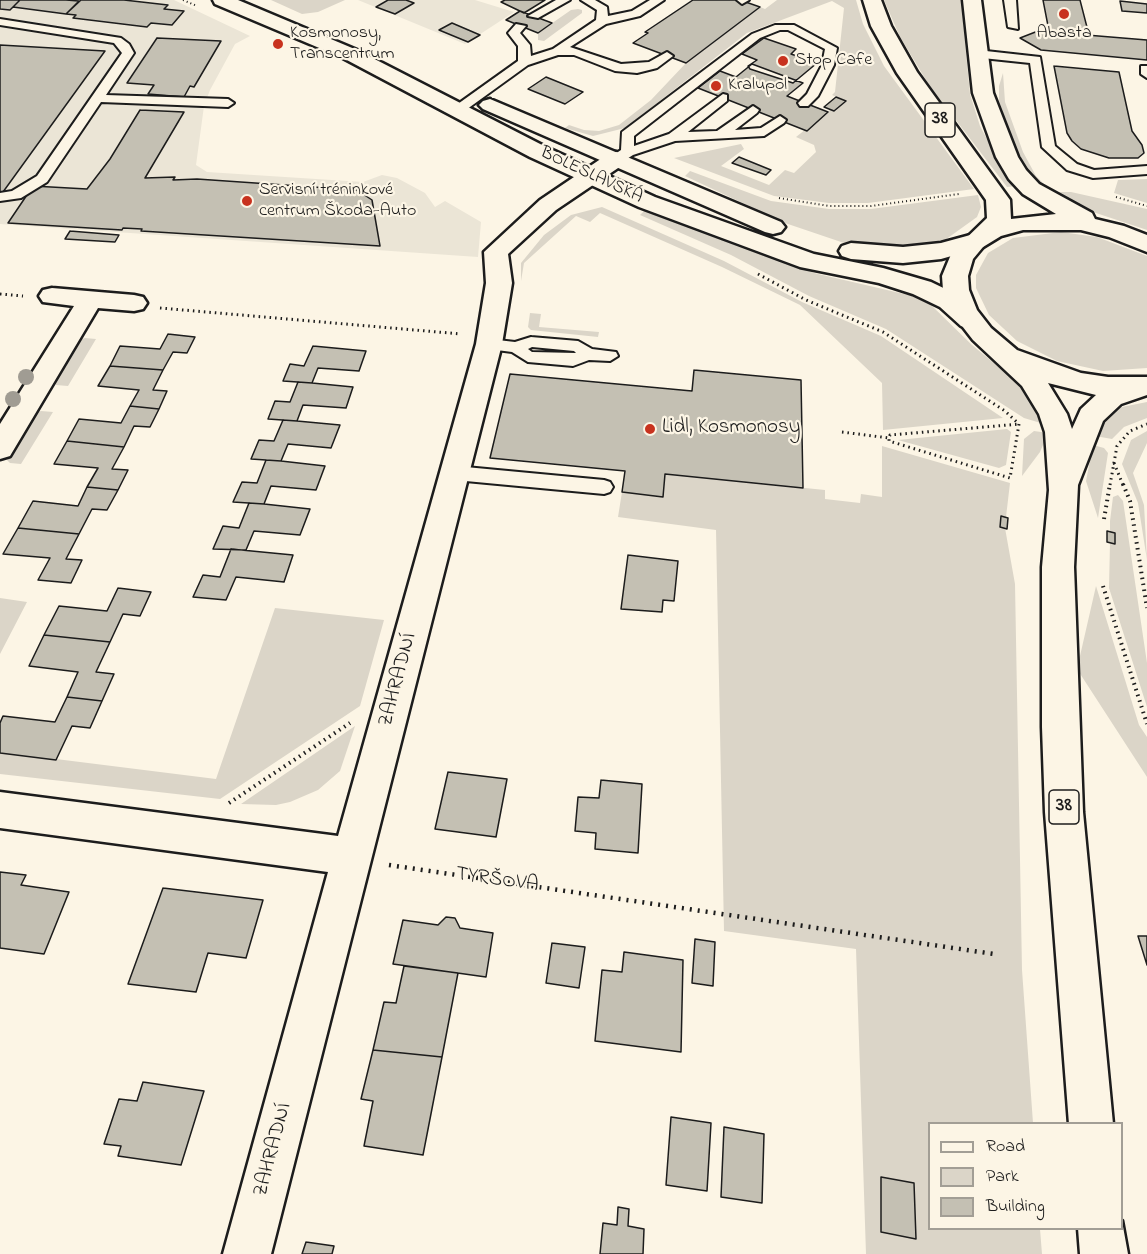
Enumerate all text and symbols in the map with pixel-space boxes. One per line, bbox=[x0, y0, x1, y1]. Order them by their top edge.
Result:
marker: Abasta bbox=[1057, 7, 1071, 21]
place label: Kosmonosy, Transcentrum bbox=[290, 23, 394, 66]
place label: Abasta bbox=[1036, 23, 1092, 45]
marker: Kosmonosy, Transcentrum bbox=[271, 37, 285, 51]
place label: Stop Cafe bbox=[795, 50, 872, 72]
marker: Stop Cafe bbox=[776, 54, 790, 68]
place label: Kralupol bbox=[728, 75, 787, 97]
marker: Kralupol bbox=[709, 79, 723, 93]
road number: 38 bbox=[925, 103, 955, 137]
street label: BOLESLAVSKÁ bbox=[536, 143, 646, 209]
place label: Servisní tréninkové centrum Škoda-Auto bbox=[259, 180, 416, 222]
marker: Servisní tréninkové centrum Škoda-Auto bbox=[240, 194, 254, 208]
place label: Lidl, Kosmonosy bbox=[662, 416, 800, 442]
marker: Lidl, Kosmonosy bbox=[643, 422, 657, 436]
street label: ZAHRADNÍ bbox=[374, 630, 424, 730]
road number: 38 bbox=[1049, 790, 1079, 824]
street label: TYRŠOVA bbox=[454, 863, 540, 899]
street label: ZAHRADNÍ bbox=[249, 1100, 299, 1200]
legend bbox=[928, 1122, 1123, 1230]
text: Road bbox=[986, 1134, 1025, 1160]
text: Park bbox=[986, 1164, 1019, 1190]
text: Building bbox=[986, 1194, 1045, 1220]

